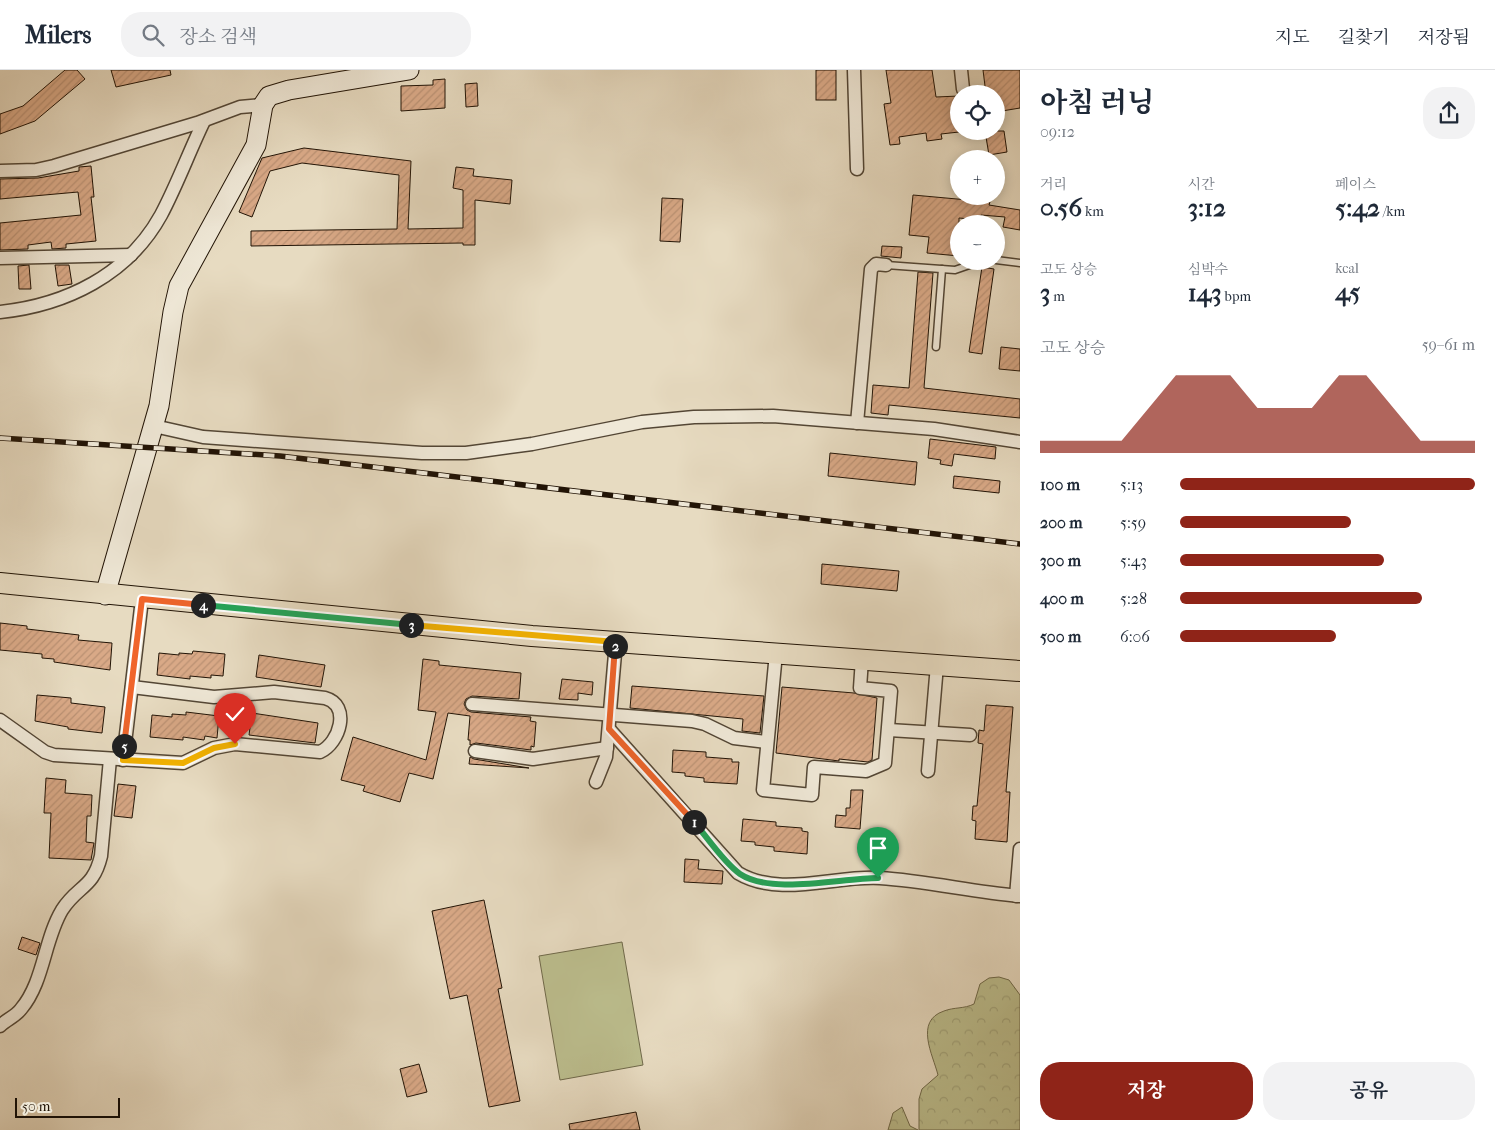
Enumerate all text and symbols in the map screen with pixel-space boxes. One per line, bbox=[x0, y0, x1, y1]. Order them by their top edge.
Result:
search box bbox=[121, 12, 471, 57]
text: Milers bbox=[25, 21, 91, 49]
icon: search bbox=[139, 21, 167, 49]
text: 장소 검색 bbox=[179, 26, 257, 48]
text: 지도 bbox=[1275, 27, 1310, 48]
text: 길찾기 bbox=[1338, 27, 1390, 48]
text: 저장됨 bbox=[1418, 27, 1470, 48]
map controls bbox=[950, 85, 1005, 270]
button: locate bbox=[950, 85, 1005, 140]
text: 아침 러닝 bbox=[1040, 86, 1154, 119]
button: share bbox=[1423, 87, 1475, 139]
text: 09:12 bbox=[1040, 122, 1075, 141]
button: + bbox=[950, 150, 1005, 205]
text: 거리 bbox=[1040, 176, 1067, 193]
text: 시간 bbox=[1188, 176, 1215, 193]
text: 페이스 bbox=[1335, 176, 1376, 193]
text: 0.56 bbox=[1040, 193, 1082, 222]
text: 3:12 bbox=[1188, 193, 1226, 222]
text: 5:42 bbox=[1335, 193, 1380, 222]
text: km bbox=[1082, 203, 1104, 220]
text: /km bbox=[1380, 203, 1405, 220]
button: − bbox=[950, 215, 1005, 270]
text: kcal bbox=[1335, 260, 1359, 277]
text: 고도 상승 bbox=[1040, 261, 1097, 278]
text: 심박수 bbox=[1188, 261, 1228, 278]
text: 45 bbox=[1335, 277, 1360, 306]
text: 3 bbox=[1040, 278, 1050, 307]
text: 143 bbox=[1188, 278, 1222, 307]
text: m bbox=[1050, 288, 1065, 305]
text: bpm bbox=[1222, 288, 1251, 305]
text: 59–61 m bbox=[1422, 335, 1475, 354]
text: 고도 상승 bbox=[1040, 338, 1105, 357]
text: 100 m bbox=[1040, 475, 1080, 494]
text: 5:13 bbox=[1120, 475, 1143, 494]
text: 200 m bbox=[1040, 513, 1083, 532]
text: 5:59 bbox=[1120, 513, 1146, 532]
text: 300 m bbox=[1040, 551, 1081, 570]
text: 5:43 bbox=[1120, 551, 1147, 570]
text: 400 m bbox=[1040, 589, 1084, 608]
text: 5:28 bbox=[1120, 589, 1147, 608]
pin: 4 bbox=[190, 592, 216, 618]
text: 4 bbox=[199, 597, 208, 614]
pin: 3 bbox=[398, 612, 424, 638]
text: 3 bbox=[409, 617, 414, 634]
text: 500 m bbox=[1040, 627, 1081, 646]
text: 6:06 bbox=[1120, 627, 1150, 646]
pin: 2 bbox=[602, 634, 628, 658]
text: 2 bbox=[612, 638, 619, 655]
pin bbox=[214, 693, 256, 744]
icon: check bbox=[221, 700, 249, 728]
pin: 5 bbox=[112, 734, 136, 758]
text: 5 bbox=[121, 738, 128, 755]
pin: 1 bbox=[682, 810, 706, 834]
text: 1 bbox=[692, 814, 697, 831]
pin bbox=[857, 827, 899, 878]
icon: arrive bbox=[864, 834, 892, 862]
button: 저장 bbox=[1040, 1062, 1253, 1120]
button: 공유 bbox=[1263, 1062, 1475, 1120]
scale bar bbox=[15, 1095, 120, 1118]
text: 50 m bbox=[22, 1098, 50, 1115]

